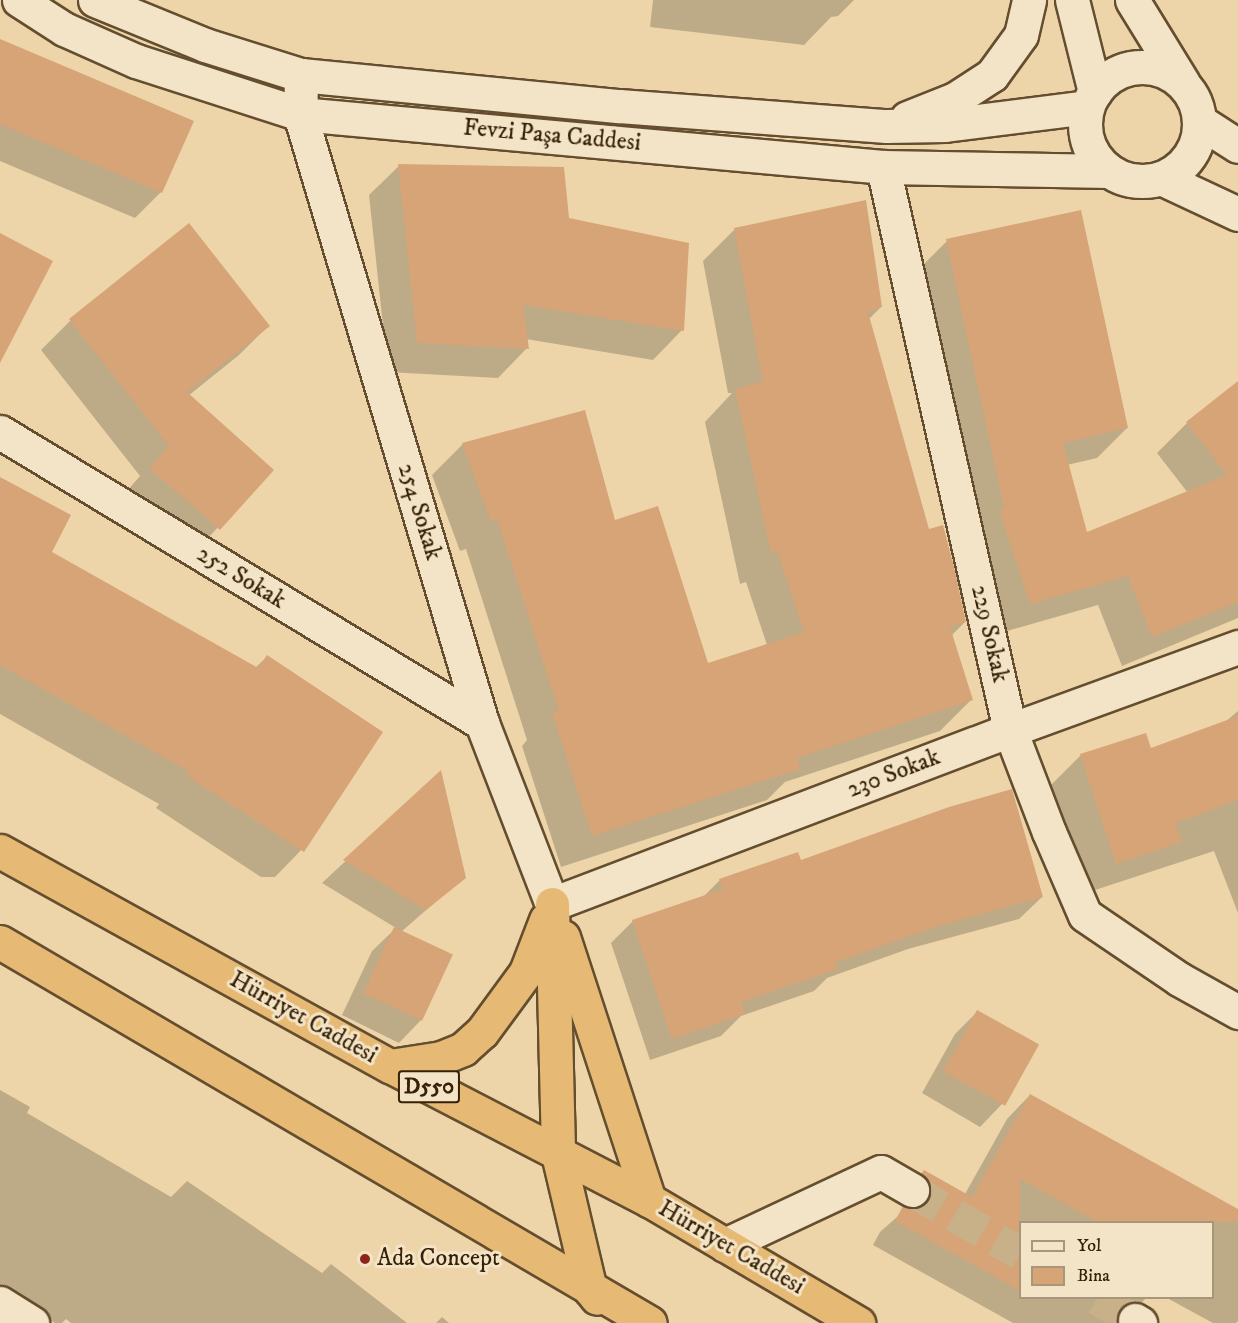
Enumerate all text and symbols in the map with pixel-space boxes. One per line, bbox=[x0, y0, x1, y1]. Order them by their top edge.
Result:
street label: Fevzi Paşa Caddesi bbox=[462, 114, 642, 158]
street label: 254 Sokak bbox=[391, 460, 447, 564]
street label: 252 Sokak bbox=[191, 540, 291, 616]
street label: 229 Sokak bbox=[964, 583, 1014, 685]
street label: 230 Sokak bbox=[844, 743, 944, 805]
street label: Hürriyet Caddesi bbox=[224, 966, 382, 1070]
road number: D550 bbox=[398, 1068, 460, 1106]
street label: Hürriyet Caddesi bbox=[653, 1195, 809, 1301]
legend bbox=[1019, 1221, 1214, 1299]
text: Yol bbox=[1077, 1235, 1101, 1257]
place label: Ada Concept bbox=[377, 1245, 500, 1273]
marker: Ada Concept bbox=[358, 1252, 372, 1266]
text: Bina bbox=[1077, 1265, 1110, 1287]

